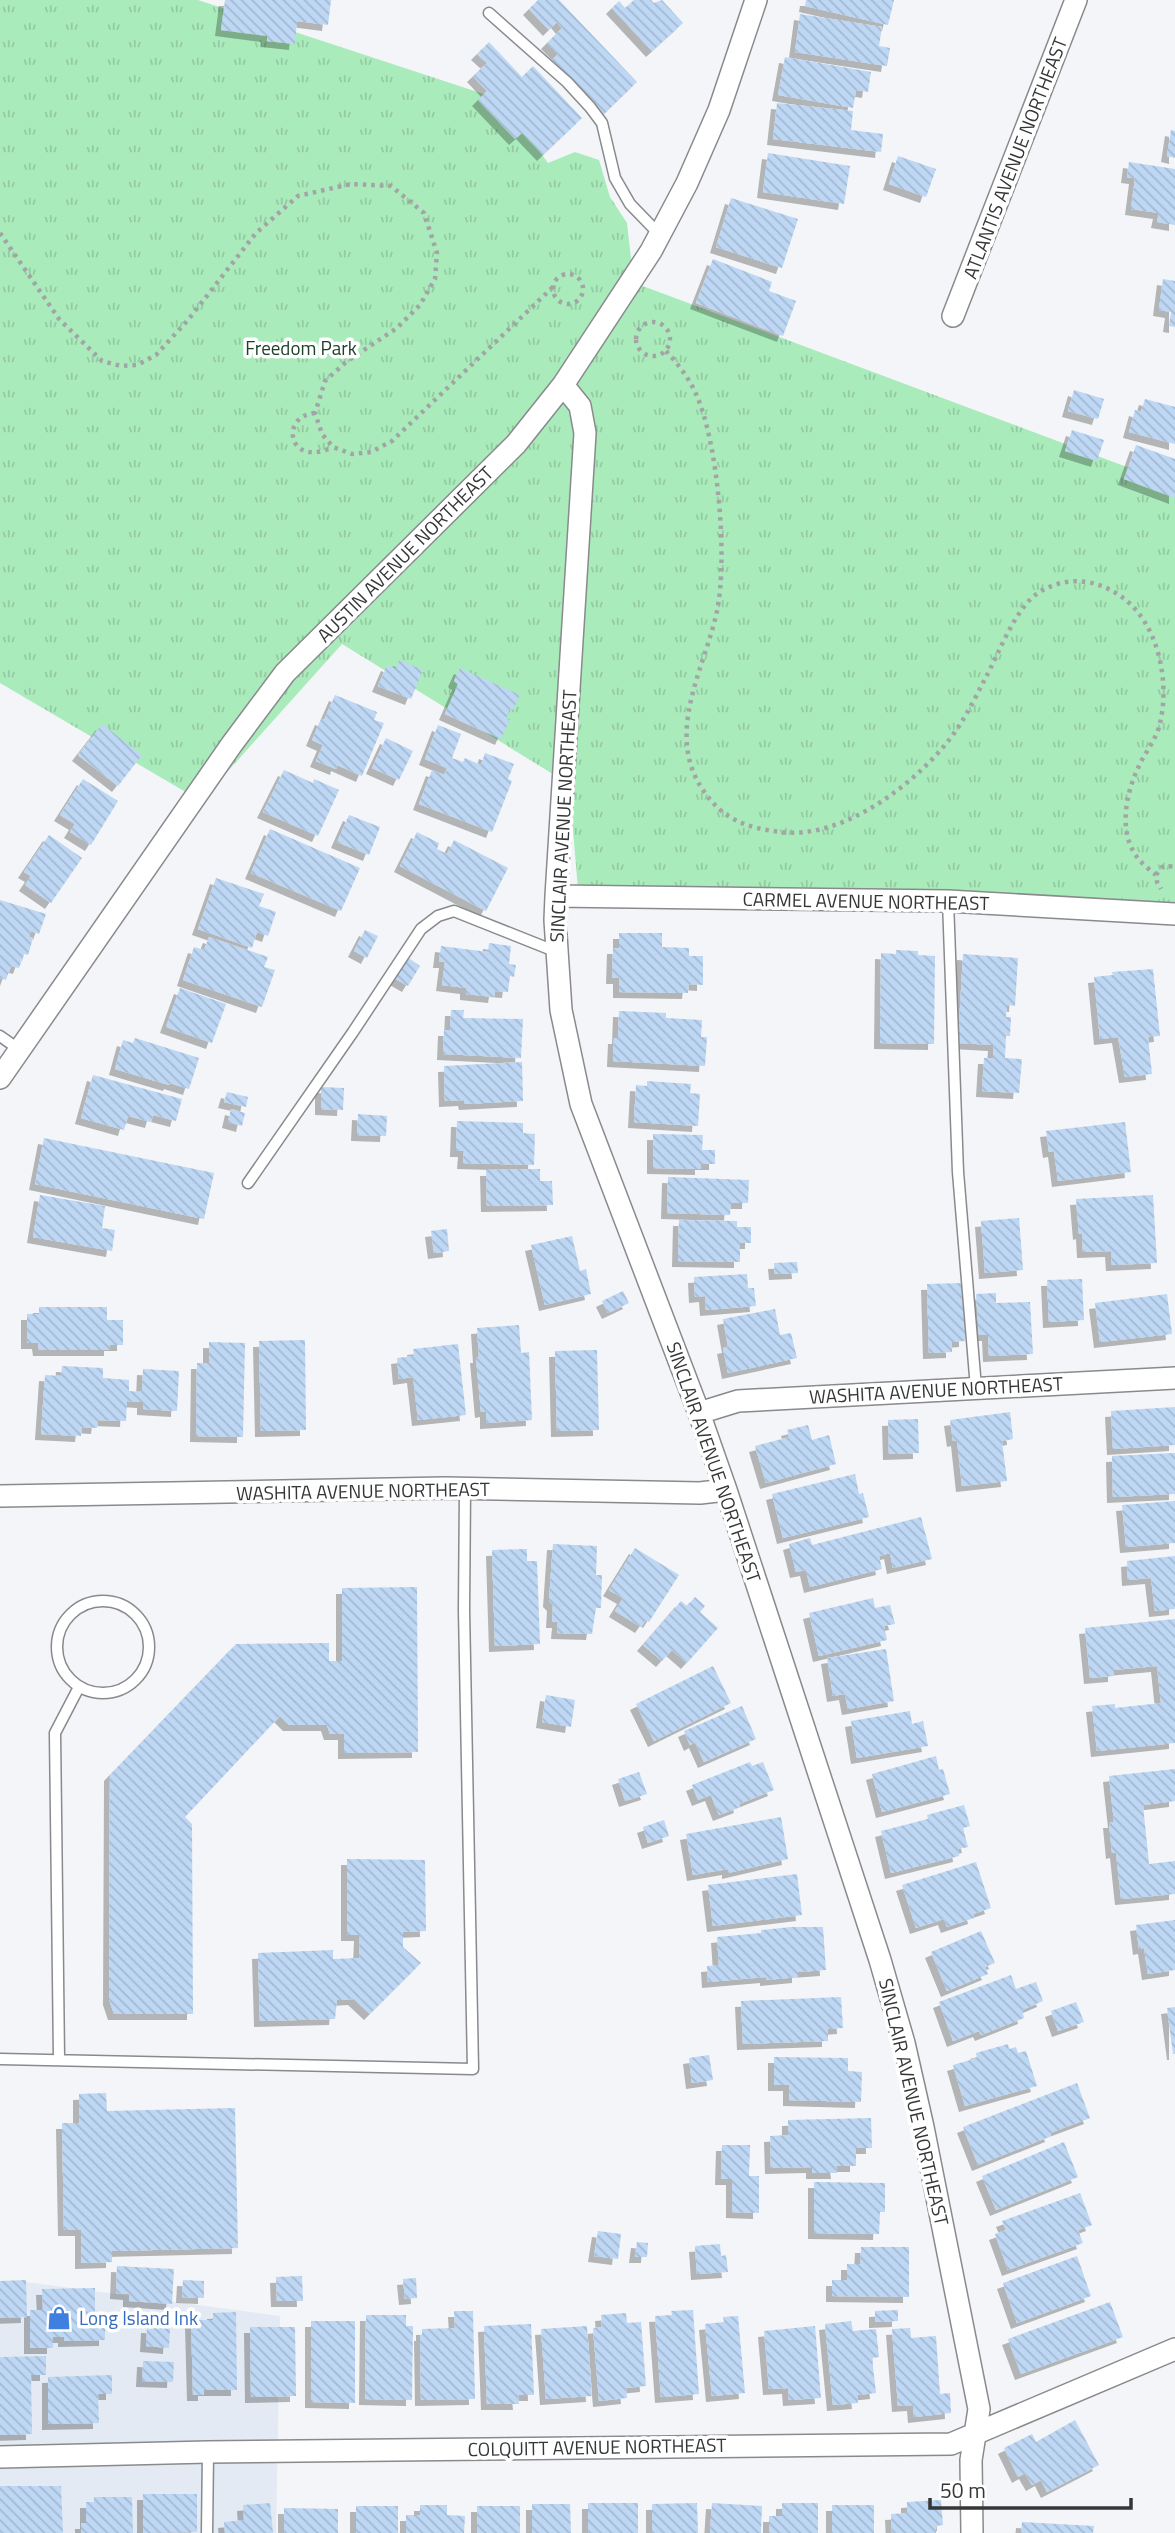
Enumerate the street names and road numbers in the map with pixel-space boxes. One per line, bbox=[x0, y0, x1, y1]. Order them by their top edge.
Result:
street label: ATLANTIS AVENUE NORTHEAST bbox=[955, 33, 1074, 283]
street label: AUSTIN AVENUE NORTHEAST bbox=[310, 459, 499, 648]
street label: SINCLAIR AVENUE NORTHEAST bbox=[541, 689, 584, 943]
street label: CARMEL AVENUE NORTHEAST bbox=[742, 884, 990, 917]
street label: SINCLAIR AVENUE NORTHEAST bbox=[660, 1338, 769, 1586]
street label: WASHITA AVENUE NORTHEAST bbox=[808, 1368, 1063, 1411]
street label: WASHITA AVENUE NORTHEAST bbox=[236, 1474, 490, 1507]
street label: SINCLAIR AVENUE NORTHEAST bbox=[872, 1975, 957, 2228]
street label: COLQUITT AVENUE NORTHEAST bbox=[467, 2430, 727, 2463]

